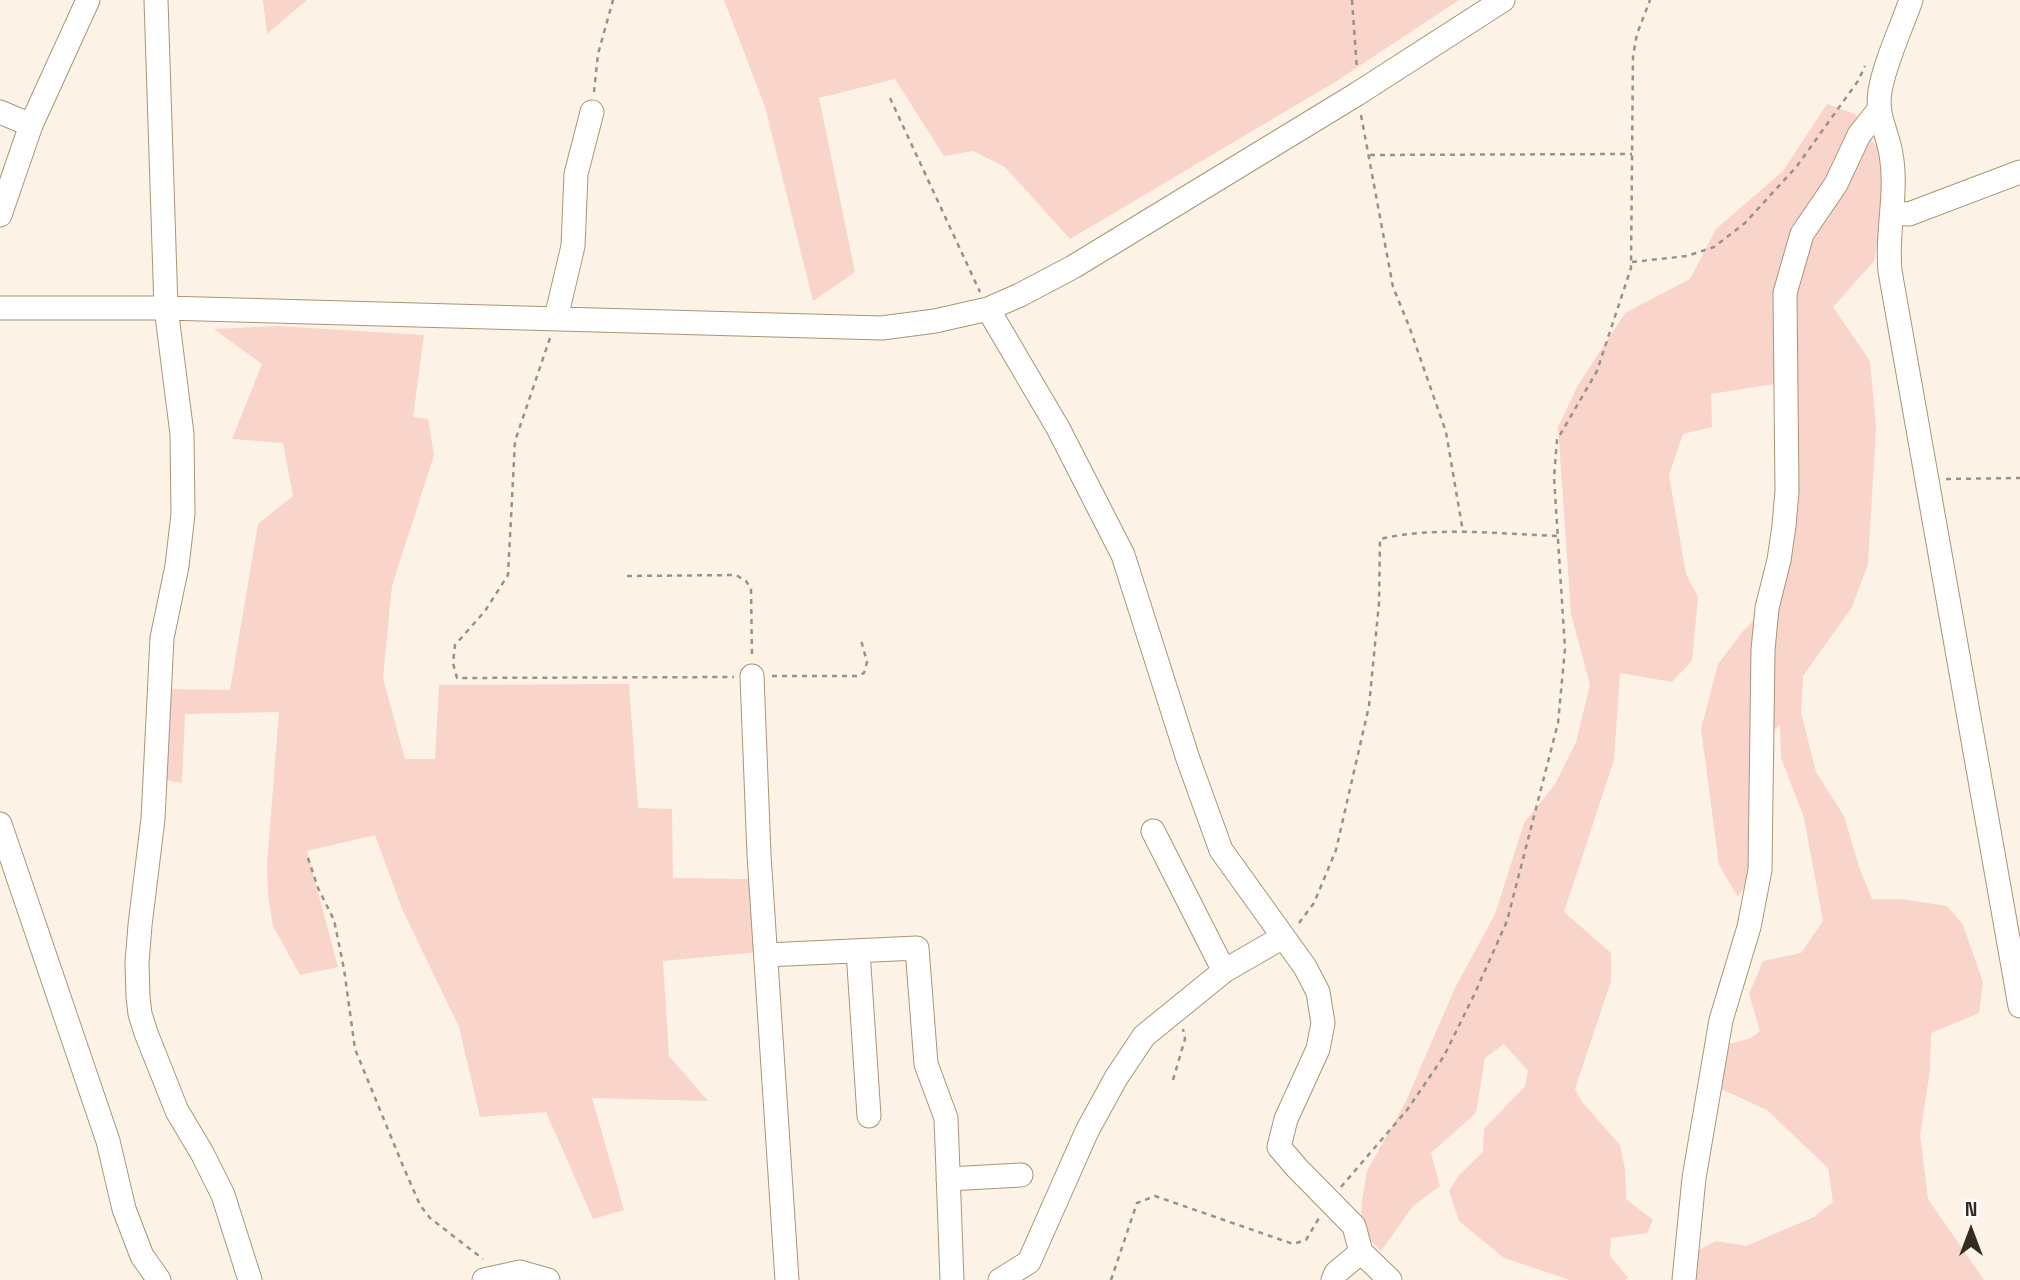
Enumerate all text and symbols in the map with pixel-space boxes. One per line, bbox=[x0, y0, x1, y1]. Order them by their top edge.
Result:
north arrow bbox=[1936, 1196, 2006, 1266]
text: N bbox=[1965, 1197, 1977, 1222]

